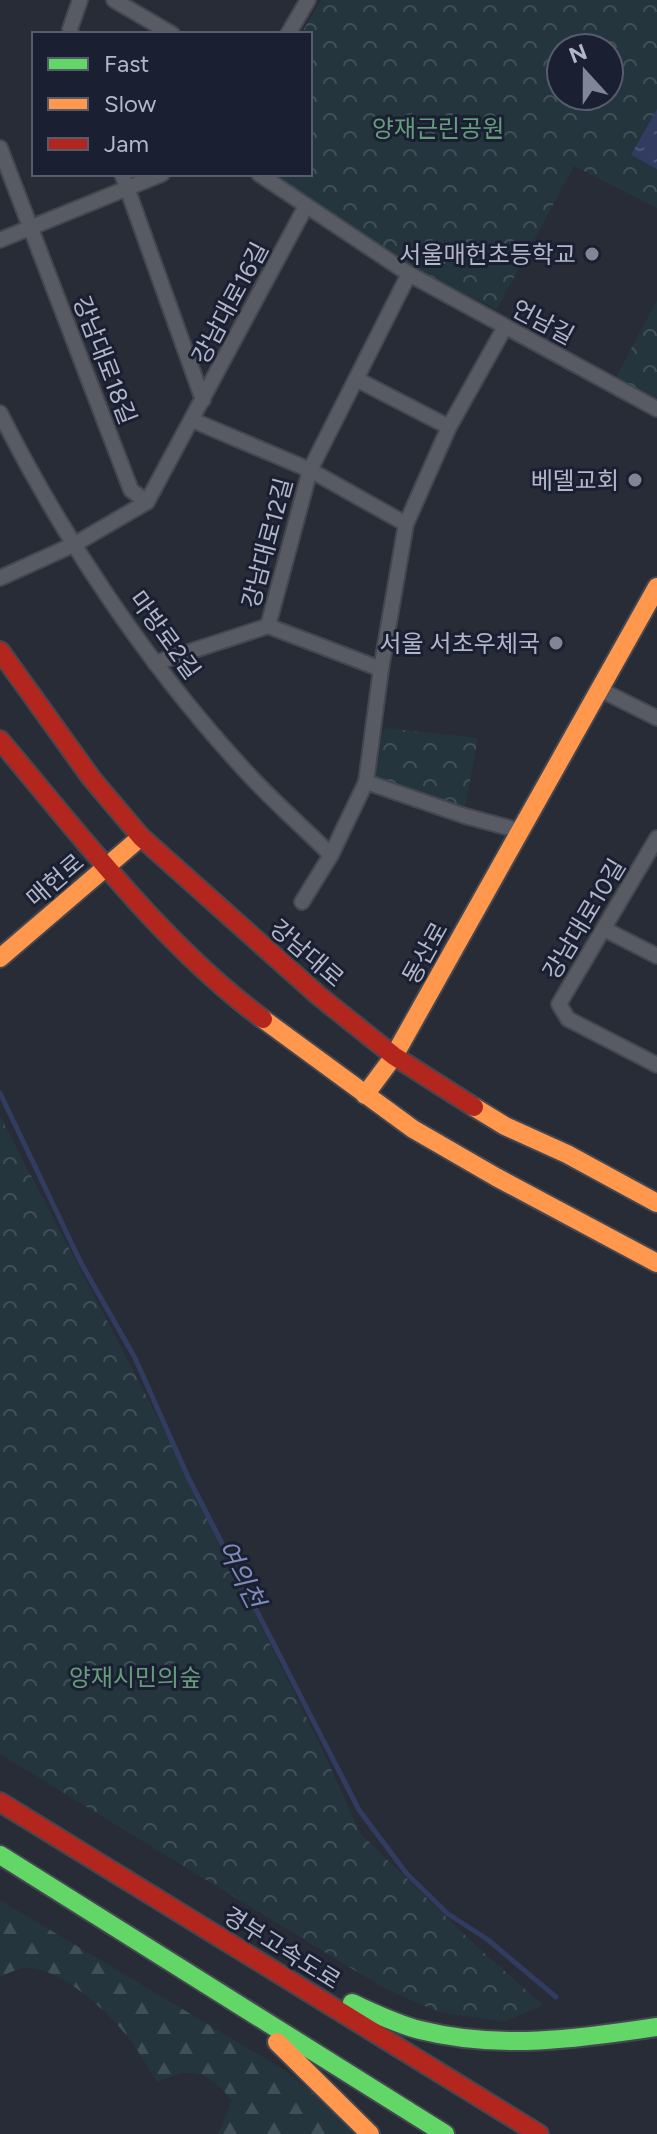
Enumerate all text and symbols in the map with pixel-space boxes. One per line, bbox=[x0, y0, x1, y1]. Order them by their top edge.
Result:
legend bbox=[32, 32, 312, 176]
north arrow bbox=[545, 32, 625, 112]
text: N bbox=[565, 38, 591, 69]
text: Fast bbox=[104, 49, 149, 78]
text: Slow bbox=[104, 89, 157, 118]
park label: 양재근린공원 bbox=[372, 114, 504, 143]
text: Jam bbox=[104, 129, 149, 158]
street label: 강남대로16길 bbox=[186, 237, 274, 369]
place label: 서울매헌초등학교 bbox=[399, 240, 576, 269]
marker: 서울매헌초등학교 bbox=[583, 245, 601, 263]
street label: 강남대로18길 bbox=[67, 292, 143, 428]
street label: 언남길 bbox=[507, 294, 579, 350]
place label: 베델교회 bbox=[531, 466, 619, 495]
marker: 베델교회 bbox=[626, 471, 644, 489]
street label: 강남대로12길 bbox=[236, 475, 298, 611]
street label: 마방로2길 bbox=[123, 585, 207, 685]
place label: 서울 서초우체국 bbox=[380, 629, 540, 658]
marker: 서울 서초우체국 bbox=[547, 634, 565, 652]
street label: 매헌로 bbox=[20, 847, 90, 913]
street label: 강남대로10길 bbox=[537, 853, 631, 985]
street label: 강남대로 bbox=[264, 913, 350, 993]
street label: 동산로 bbox=[396, 917, 454, 989]
water label: 여의천 bbox=[210, 1535, 273, 1616]
park label: 양재시민의숲 bbox=[69, 1663, 201, 1692]
street label: 경부고속도로 bbox=[218, 1901, 346, 1995]

